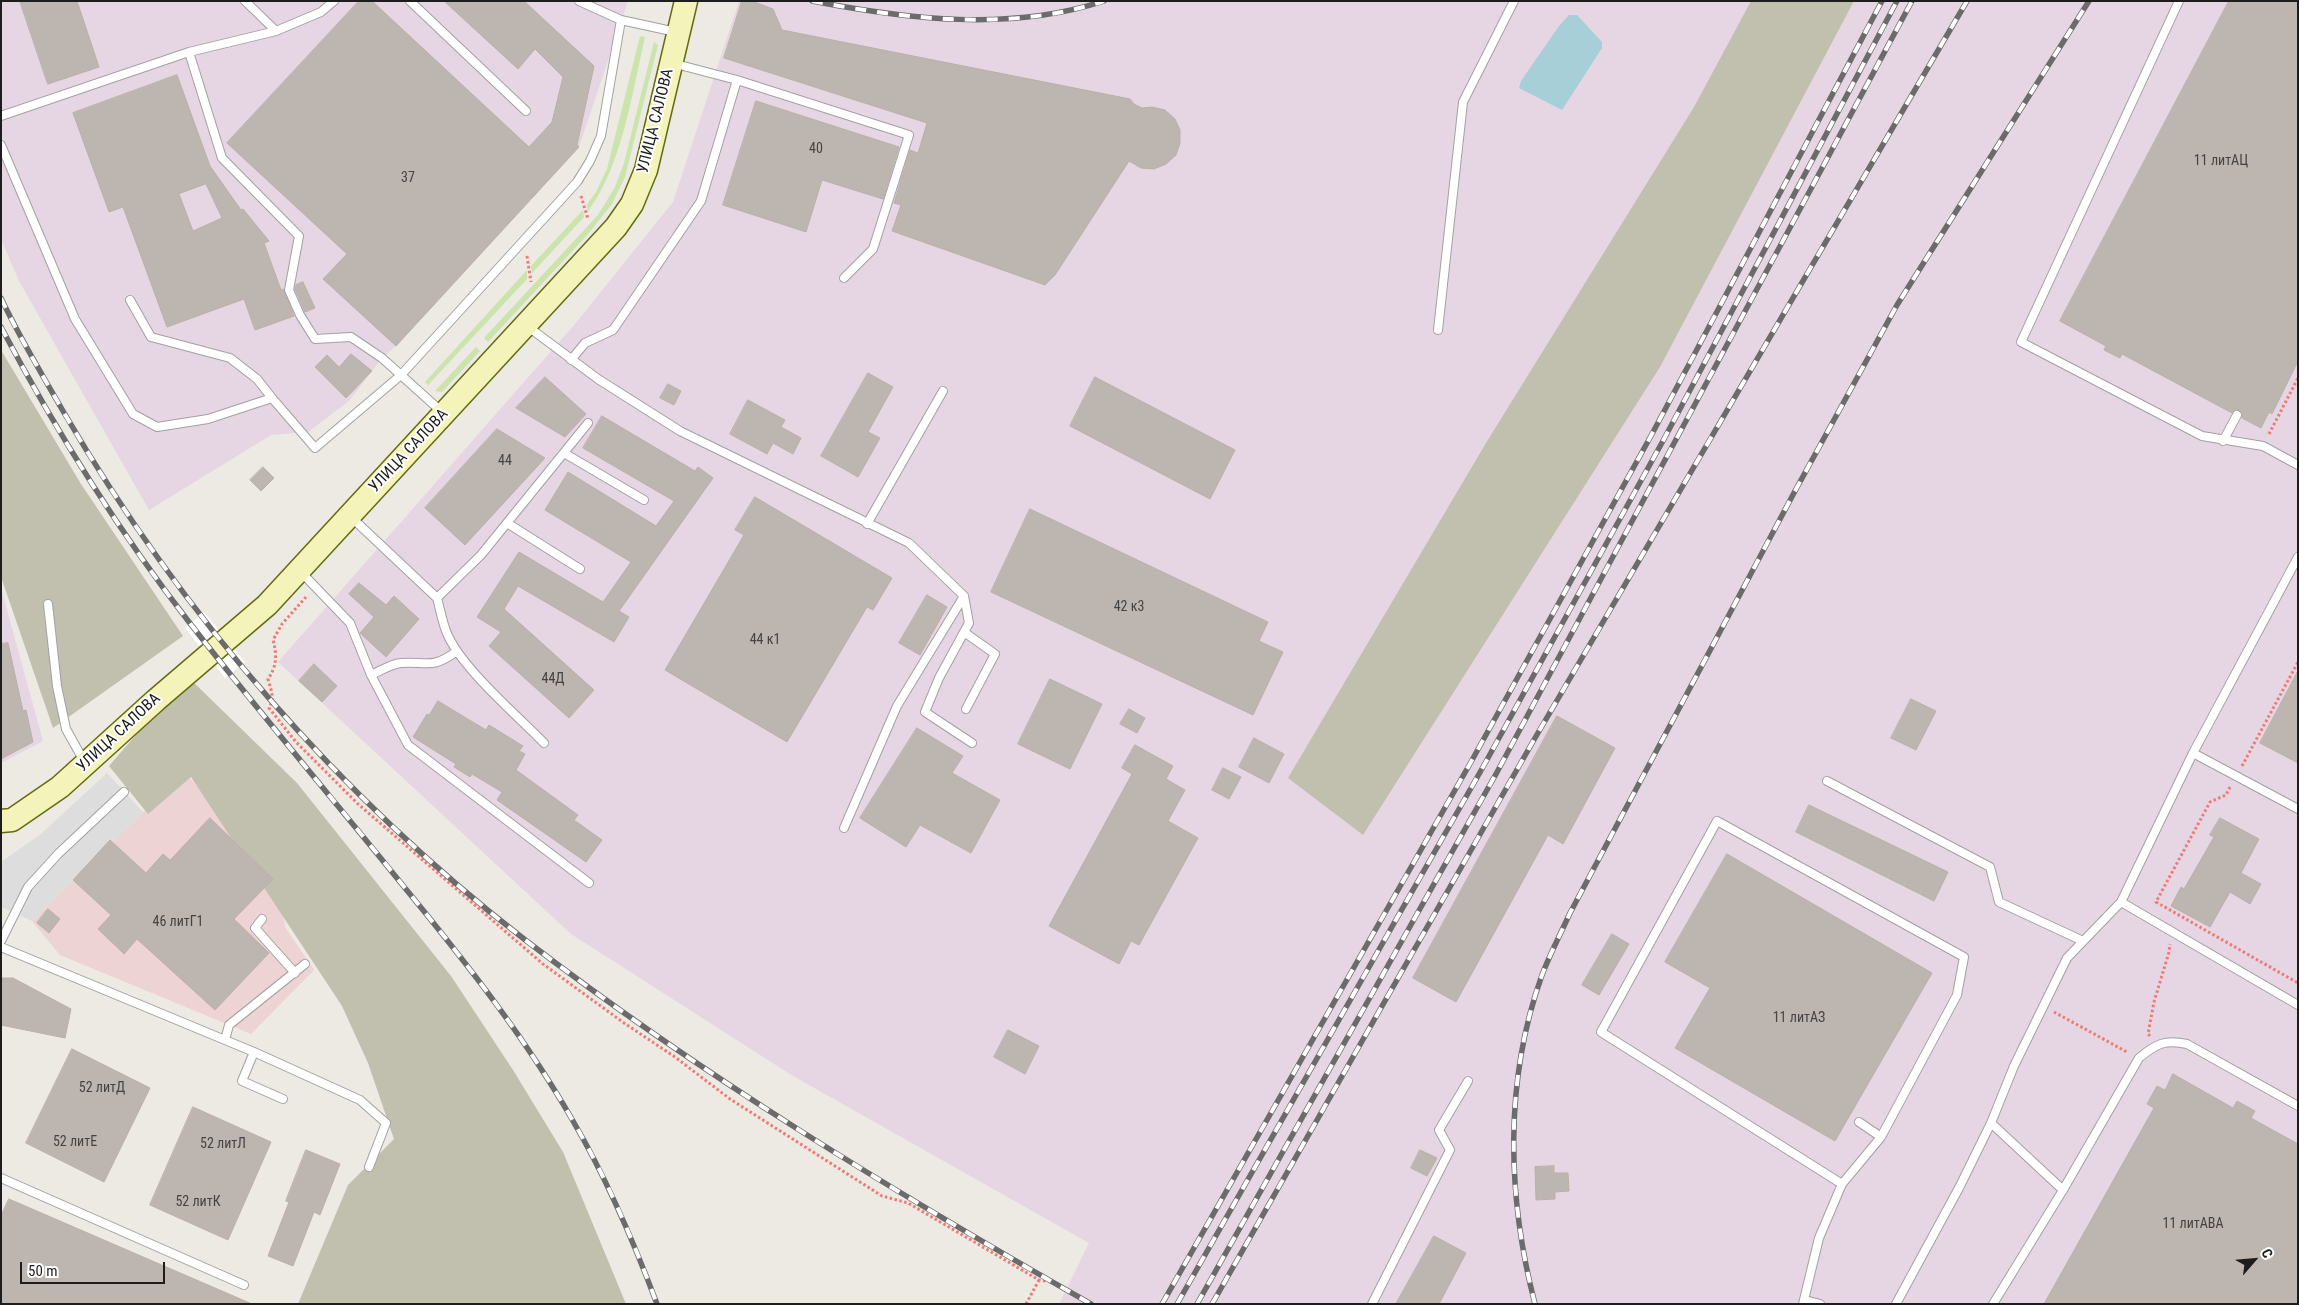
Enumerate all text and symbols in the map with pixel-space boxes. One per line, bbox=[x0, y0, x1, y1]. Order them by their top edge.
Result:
street label: УЛИЦА САЛОВА bbox=[634, 67, 678, 175]
house number: 40 bbox=[809, 141, 823, 157]
house number: 11 литАЦ bbox=[2194, 153, 2248, 169]
house number: 37 bbox=[401, 170, 415, 186]
street label: УЛИЦА САЛОВА bbox=[365, 405, 453, 497]
house number: 44 bbox=[498, 453, 512, 469]
house number: 42 к3 bbox=[1114, 599, 1144, 615]
house number: 44 к1 bbox=[750, 632, 780, 648]
house number: 44Д bbox=[541, 671, 565, 687]
street label: УЛИЦА САЛОВА bbox=[73, 689, 165, 777]
house number: 46 литГ1 bbox=[152, 914, 204, 930]
house number: 11 литАЗ bbox=[1773, 1010, 1825, 1026]
house number: 52 литД bbox=[79, 1080, 125, 1096]
house number: 52 литЕ bbox=[53, 1134, 97, 1150]
house number: 52 литЛ bbox=[200, 1136, 246, 1152]
house number: 52 литК bbox=[175, 1194, 221, 1210]
house number: 11 литАВА bbox=[2162, 1216, 2224, 1232]
north arrow bbox=[2229, 1235, 2279, 1285]
text: С bbox=[2258, 1246, 2276, 1260]
scale bar bbox=[22, 1252, 168, 1284]
text: 50 m bbox=[28, 1262, 58, 1280]

